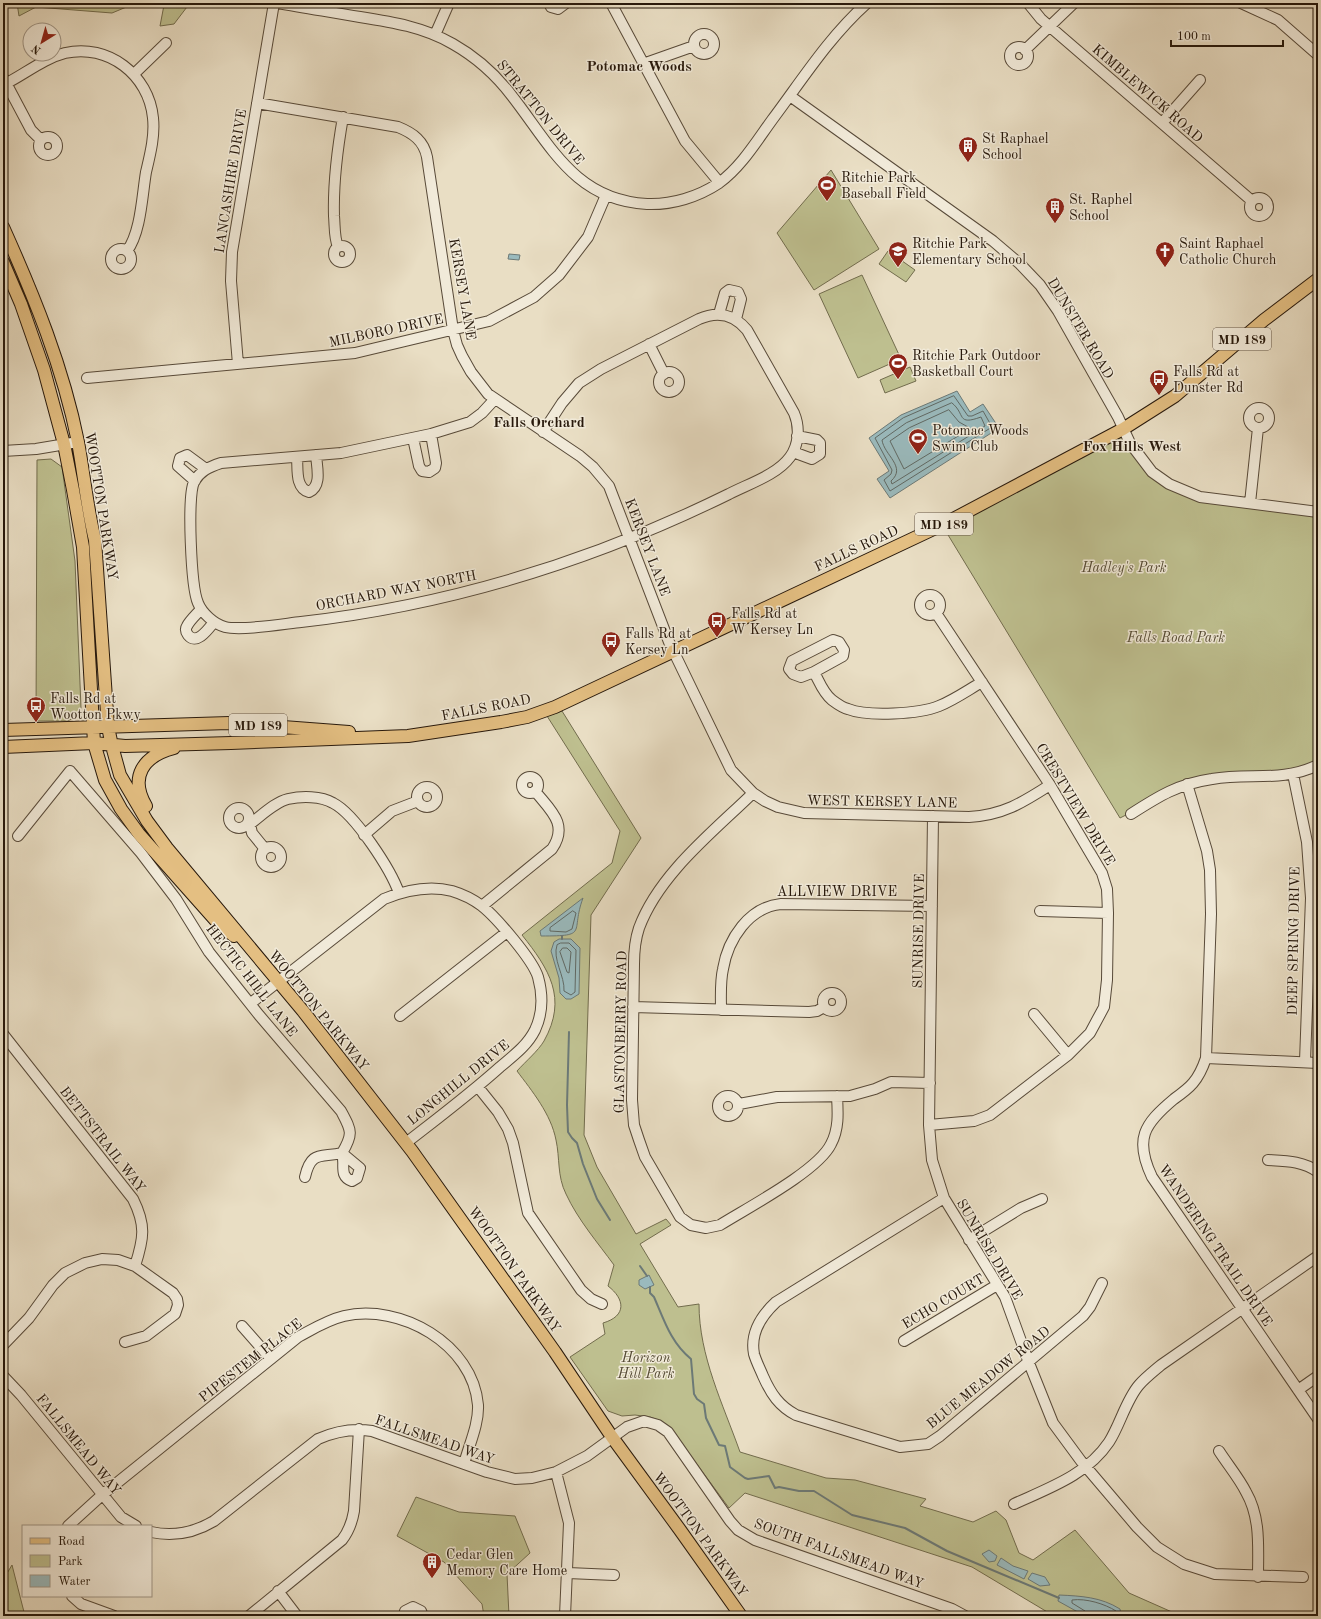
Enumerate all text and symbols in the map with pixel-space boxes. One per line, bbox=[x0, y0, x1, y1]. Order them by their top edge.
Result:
north arrow bbox=[22, 22, 62, 62]
scale bar bbox=[1171, 22, 1283, 48]
text: 100 m bbox=[1177, 31, 1211, 43]
text: N bbox=[30, 42, 44, 56]
street label: KIMBLEWICK ROAD bbox=[1089, 42, 1205, 146]
street label: STRATTON DRIVE bbox=[494, 58, 586, 167]
district label: Potomac Woods bbox=[586, 60, 692, 75]
street label: LANCASHIRE DRIVE bbox=[213, 108, 249, 254]
place label: St Raphael School bbox=[982, 132, 1049, 162]
building icon: St Raphael School bbox=[957, 135, 979, 163]
place label: Ritchie Park Baseball Field bbox=[841, 171, 926, 201]
sports icon: Ritchie Park Baseball Field bbox=[816, 174, 838, 202]
place label: St. Raphel School bbox=[1069, 193, 1133, 223]
building icon: St. Raphel School bbox=[1044, 196, 1066, 224]
street label: KERSEY LANE bbox=[446, 237, 478, 341]
place label: Ritchie Park Elementary School bbox=[912, 237, 1026, 267]
place label: Saint Raphael Catholic Church bbox=[1179, 237, 1277, 267]
school or university icon: Ritchie Park Elementary School bbox=[887, 240, 909, 268]
church icon: Saint Raphael Catholic Church bbox=[1154, 240, 1176, 268]
street label: DUNSTER ROAD bbox=[1045, 276, 1116, 381]
street label: MILBORO DRIVE bbox=[328, 312, 445, 350]
road number: MD 189 bbox=[1213, 328, 1271, 350]
place label: Ritchie Park Outdoor Basketball Court bbox=[912, 349, 1041, 379]
sports icon: Ritchie Park Outdoor Basketball Court bbox=[887, 352, 909, 380]
place label: Falls Rd at Dunster Rd bbox=[1173, 365, 1243, 395]
bus stop icon: Falls Rd at Dunster Rd bbox=[1148, 368, 1170, 396]
district label: Falls Orchard bbox=[493, 416, 585, 431]
place label: Potomac Woods Swim Club bbox=[932, 424, 1029, 454]
sports icon: Potomac Woods Swim Club bbox=[907, 427, 929, 455]
street label: WOOTTON PARKWAY bbox=[82, 431, 120, 581]
district label: Fox Hills West bbox=[1083, 440, 1182, 455]
street label: KERSEY LANE bbox=[622, 497, 672, 598]
road number: MD 189 bbox=[915, 513, 973, 535]
street label: FALLS ROAD bbox=[812, 523, 901, 574]
park label: Hadley's Park bbox=[1080, 561, 1167, 576]
street label: ORCHARD WAY NORTH bbox=[315, 569, 478, 613]
place label: Falls Rd at W Kersey Ln bbox=[731, 607, 814, 637]
bus stop icon: Falls Rd at W Kersey Ln bbox=[706, 610, 728, 638]
place label: Falls Rd at Kersey Ln bbox=[625, 627, 691, 657]
bus stop icon: Falls Rd at Kersey Ln bbox=[600, 630, 622, 658]
park label: Falls Road Park bbox=[1126, 631, 1225, 645]
place label: Falls Rd at Wootton Pkwy bbox=[50, 692, 141, 722]
street label: FALLS ROAD bbox=[440, 692, 532, 724]
bus stop icon: Falls Rd at Wootton Pkwy bbox=[25, 695, 47, 723]
road number: MD 189 bbox=[229, 714, 287, 736]
street label: CRESTVIEW DRIVE bbox=[1033, 741, 1117, 868]
street label: WEST KERSEY LANE bbox=[807, 794, 957, 810]
street label: DEEP SPRING DRIVE bbox=[1286, 866, 1302, 1016]
street label: SUNRISE DRIVE bbox=[911, 874, 927, 989]
street label: ALLVIEW DRIVE bbox=[777, 885, 897, 899]
street label: HECTIC HILL LANE bbox=[203, 922, 299, 1040]
street label: WOOTTON PARKWAY bbox=[266, 948, 371, 1073]
street label: GLASTONBERRY ROAD bbox=[613, 950, 629, 1114]
street label: LONGHILL DRIVE bbox=[405, 1038, 512, 1128]
street label: BETTSTRAIL WAY bbox=[57, 1084, 148, 1195]
street label: WANDERING TRAIL DRIVE bbox=[1156, 1162, 1275, 1329]
street label: SUNRISE DRIVE bbox=[954, 1197, 1025, 1302]
street label: WOOTTON PARKWAY bbox=[465, 1204, 563, 1335]
street label: ECHO COURT bbox=[900, 1272, 987, 1332]
street label: PIPESTEM PLACE bbox=[197, 1316, 305, 1405]
street label: BLUE MEADOW ROAD bbox=[924, 1324, 1053, 1432]
park label: Horizon Hill Park bbox=[617, 1351, 675, 1381]
street label: FALLSMEAD WAY bbox=[33, 1391, 123, 1498]
street label: FALLSMEAD WAY bbox=[373, 1413, 496, 1467]
street label: WOOTTON PARKWAY bbox=[650, 1470, 750, 1599]
street label: SOUTH FALLSMEAD WAY bbox=[752, 1517, 925, 1591]
legend bbox=[22, 1525, 152, 1597]
text: Road bbox=[58, 1536, 85, 1548]
place label: Cedar Glen Memory Care Home bbox=[446, 1548, 567, 1578]
building icon: Cedar Glen Memory Care Home bbox=[421, 1551, 443, 1579]
text: Park bbox=[58, 1556, 83, 1568]
text: Water bbox=[58, 1576, 91, 1588]

